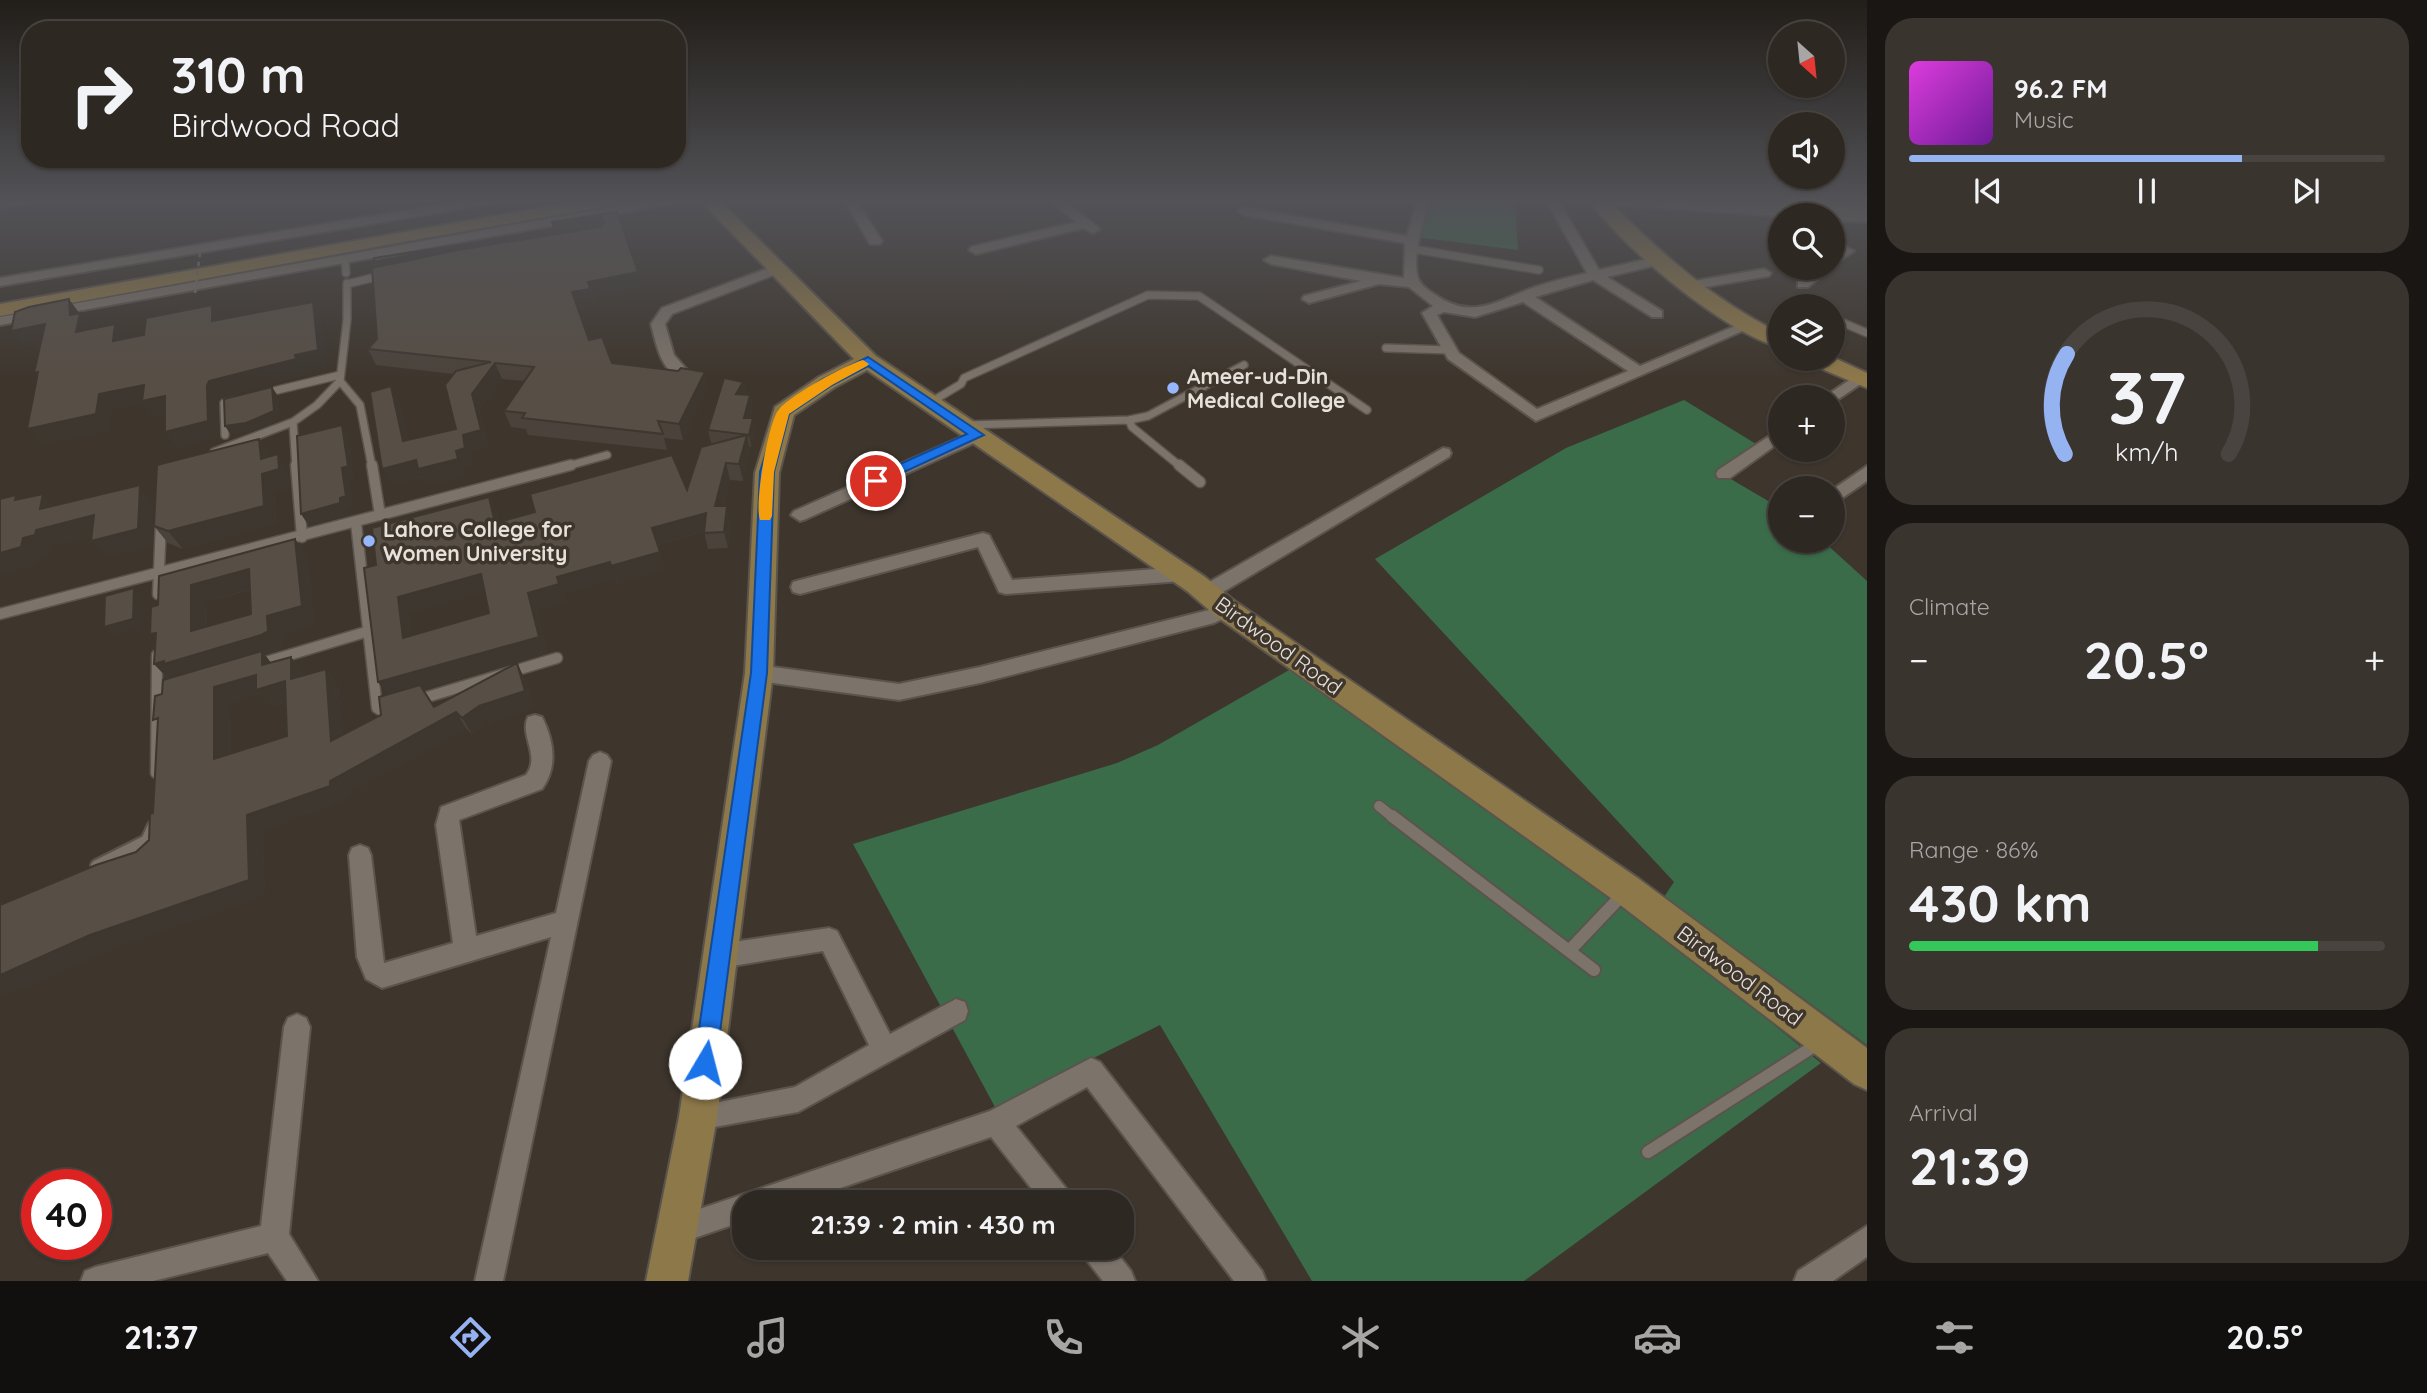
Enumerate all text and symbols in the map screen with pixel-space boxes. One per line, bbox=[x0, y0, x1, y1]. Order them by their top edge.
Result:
north arrow bbox=[1768, 21, 1844, 98]
map controls bbox=[1768, 21, 1845, 553]
text: 310 m bbox=[171, 44, 305, 105]
icon: right bbox=[56, 49, 147, 140]
text: 96.2 FM bbox=[2014, 72, 2108, 105]
text: Birdwood Road bbox=[171, 105, 400, 145]
text: Music bbox=[2014, 105, 2074, 134]
button: sound bbox=[1768, 112, 1845, 189]
icon: previous bbox=[1969, 172, 2007, 210]
icon: pause bbox=[2128, 172, 2166, 210]
icon: next bbox=[2287, 172, 2325, 210]
button: search bbox=[1768, 203, 1845, 280]
button: layers bbox=[1768, 294, 1845, 371]
text: 37 bbox=[2107, 351, 2187, 442]
place label: Ameer-ud-Din Medical College bbox=[1187, 363, 1345, 413]
marker: Ameer-ud-Din Medical College bbox=[1165, 380, 1181, 396]
button: + bbox=[1768, 385, 1845, 462]
text: km/h bbox=[2115, 436, 2179, 467]
pin bbox=[846, 451, 906, 511]
icon: arrive bbox=[857, 462, 895, 500]
button: − bbox=[1768, 476, 1845, 553]
place label: Lahore College for Women University bbox=[383, 516, 572, 566]
marker: Lahore College for Women University bbox=[361, 533, 377, 549]
street label: Birdwood Road bbox=[1211, 590, 1347, 700]
text: Climate bbox=[1909, 592, 1990, 621]
text: 20.5° bbox=[2084, 627, 2209, 692]
text: − bbox=[1909, 636, 1929, 684]
text: + bbox=[2364, 636, 2385, 684]
text: Range · 86% bbox=[1909, 835, 2038, 864]
text: 430 km bbox=[1909, 870, 2092, 935]
street label: Birdwood Road bbox=[1672, 919, 1808, 1031]
position arrow bbox=[668, 1026, 742, 1100]
text: Arrival bbox=[1909, 1098, 1978, 1127]
text: 21:39 bbox=[1909, 1133, 2030, 1198]
speed limit sign: 40 bbox=[21, 1169, 112, 1260]
text: 21:39 · 2 min · 430 m bbox=[810, 1208, 1056, 1241]
icon: directions bbox=[446, 1313, 495, 1362]
icon: music bbox=[743, 1313, 792, 1362]
icon: phone bbox=[1039, 1313, 1088, 1362]
icon: climate bbox=[1336, 1313, 1385, 1362]
icon: car bbox=[1633, 1313, 1682, 1362]
icon: filters bbox=[1930, 1313, 1979, 1362]
text: 21:37 bbox=[124, 1317, 198, 1357]
text: 20.5° bbox=[2226, 1317, 2303, 1357]

